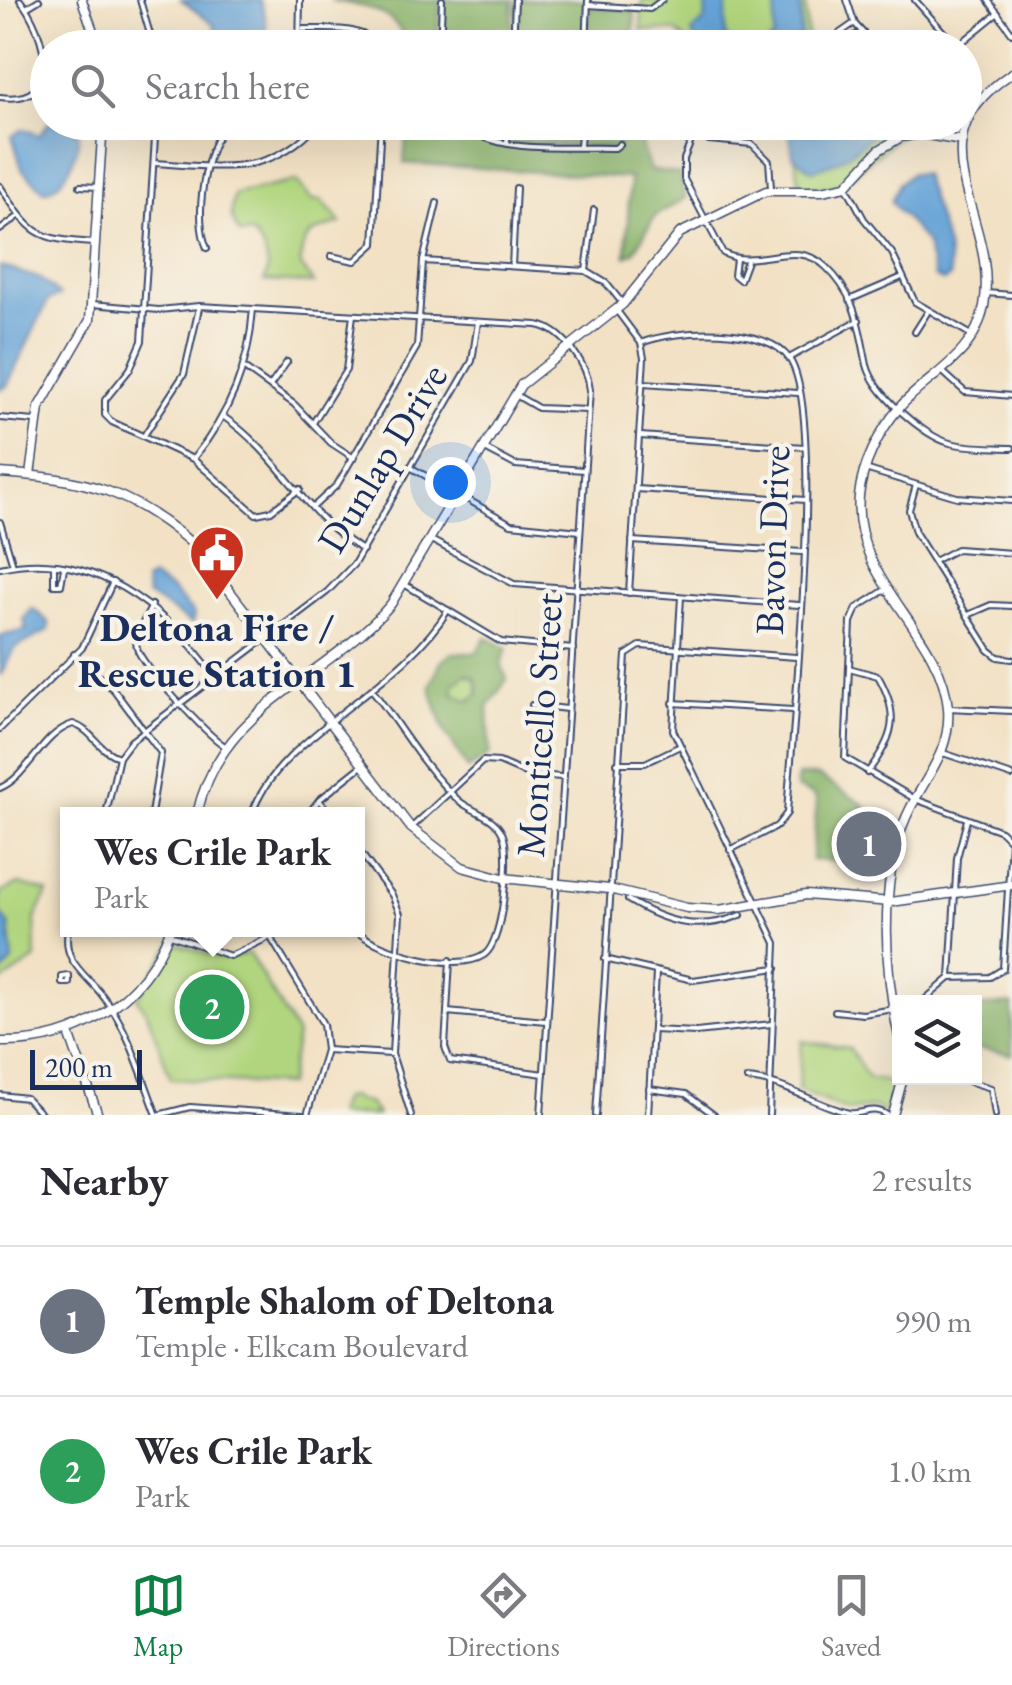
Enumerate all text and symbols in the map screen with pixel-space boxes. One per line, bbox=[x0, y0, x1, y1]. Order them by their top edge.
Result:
search box bbox=[30, 30, 982, 140]
icon: search bbox=[65, 58, 120, 113]
text: Search here bbox=[145, 61, 310, 110]
street label: Dunlap Drive bbox=[305, 354, 459, 562]
street label: Bavon Drive bbox=[743, 444, 801, 636]
your location bbox=[425, 457, 476, 508]
public building icon: Deltona Fire / Rescue Station 1 bbox=[187, 523, 247, 602]
street label: Monticello Street bbox=[504, 591, 574, 859]
place label: Deltona Fire / Rescue Station 1 bbox=[78, 601, 356, 699]
pin: 1 bbox=[836, 806, 902, 882]
popup bbox=[60, 807, 365, 937]
text: Wes Crile Park bbox=[94, 827, 331, 876]
text: Park bbox=[94, 876, 149, 918]
pin: 2 bbox=[180, 970, 244, 1044]
map controls bbox=[892, 995, 982, 1085]
button: layers bbox=[892, 995, 982, 1085]
scale bar bbox=[30, 1045, 142, 1090]
text: 200 m bbox=[45, 1049, 113, 1085]
text: Nearby bbox=[40, 1153, 169, 1208]
text: 2 results bbox=[872, 1159, 972, 1201]
text: Temple Shalom of Deltona bbox=[135, 1276, 554, 1325]
text: 1 bbox=[64, 1300, 81, 1342]
text: 990 m bbox=[895, 1300, 972, 1342]
text: Temple · Elkcam Boulevard bbox=[135, 1325, 468, 1367]
text: Wes Crile Park bbox=[135, 1426, 372, 1475]
text: 2 bbox=[64, 1450, 81, 1492]
text: 1.0 km bbox=[888, 1450, 972, 1492]
text: Park bbox=[135, 1475, 190, 1517]
tab: Map bbox=[131, 1568, 186, 1664]
tab: Directions bbox=[447, 1568, 560, 1664]
tab: Saved bbox=[821, 1568, 881, 1664]

